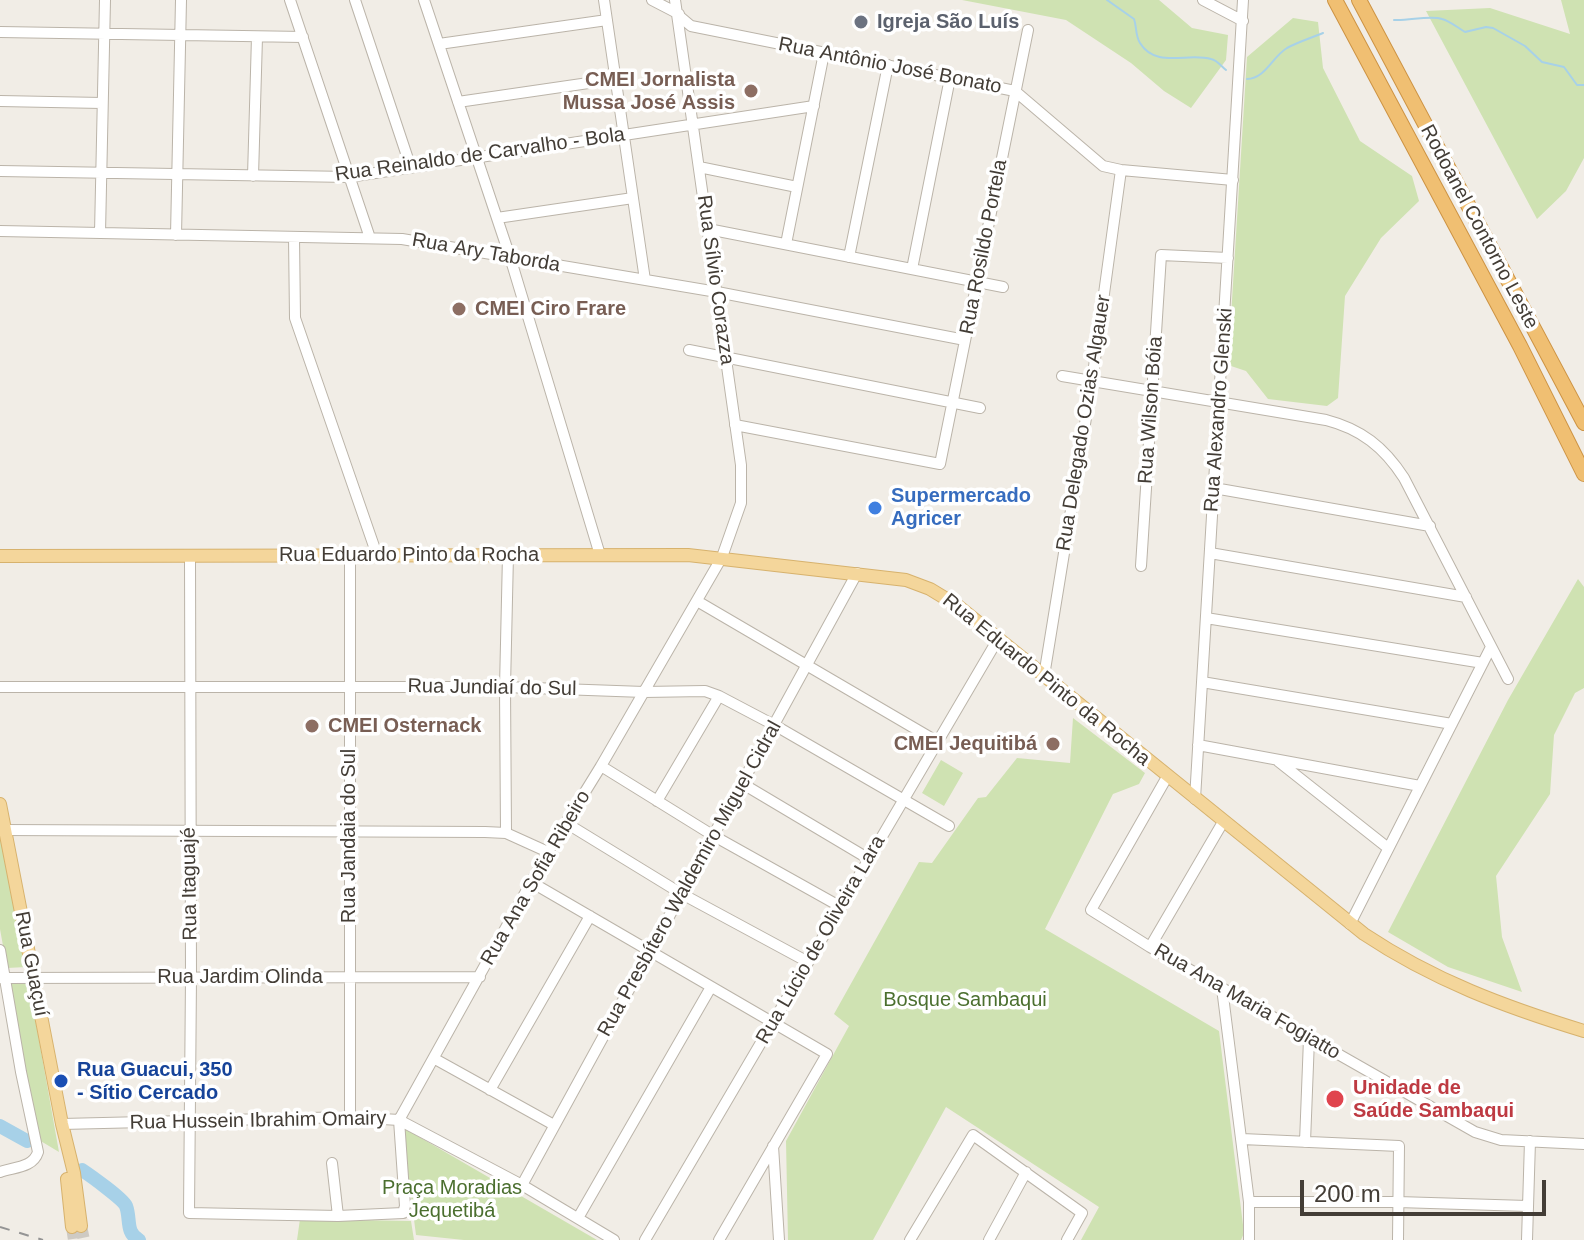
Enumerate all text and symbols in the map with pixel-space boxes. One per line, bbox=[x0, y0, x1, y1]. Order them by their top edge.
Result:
place label: Igreja São Luís bbox=[877, 10, 1019, 34]
marker: Igreja São Luís bbox=[852, 13, 870, 31]
street label: Rua Antônio José Bonato bbox=[776, 33, 1004, 99]
place label: CMEI Jornalista Mussa José Assis bbox=[563, 68, 735, 115]
marker: CMEI Jornalista Mussa José Assis bbox=[742, 82, 760, 100]
street label: Rodoanel Contorno Leste bbox=[1415, 121, 1543, 333]
street label: Rua Reinaldo de Carvalho - Bola bbox=[334, 123, 626, 187]
street label: Rua Rosildo Portela bbox=[955, 157, 1013, 337]
street label: Rua Sílvio Corazza bbox=[691, 194, 739, 366]
street label: Rua Ary Taborda bbox=[410, 228, 562, 278]
street label: Rua Delegado Ozias Algauer bbox=[1052, 293, 1116, 553]
place label: CMEI Ciro Frare bbox=[475, 297, 626, 321]
marker: CMEI Ciro Frare bbox=[450, 300, 468, 318]
street label: Rua Alexandro Glenski bbox=[1200, 307, 1238, 513]
street label: Rua Wilson Bóia bbox=[1134, 335, 1168, 485]
place label: Supermercado Agricer bbox=[891, 484, 1031, 531]
marker: Supermercado Agricer bbox=[866, 499, 884, 517]
street label: Rua Eduardo Pinto da Rocha bbox=[279, 543, 539, 567]
street label: Rua Eduardo Pinto da Rocha bbox=[937, 589, 1155, 771]
street label: Rua Jundiaí do Sul bbox=[407, 675, 577, 701]
place label: CMEI Osternack bbox=[328, 714, 481, 738]
marker: CMEI Osternack bbox=[303, 717, 321, 735]
street label: Rua Presbítero Waldemiro Miguel Cidral bbox=[593, 717, 787, 1041]
place label: CMEI Jequitibá bbox=[894, 732, 1037, 756]
marker: CMEI Jequitibá bbox=[1044, 735, 1062, 753]
street label: Rua Jandaia do Sul bbox=[337, 749, 361, 923]
street label: Rua Ana Sofia Ribeiro bbox=[476, 786, 596, 970]
street label: Rua Itaguajé bbox=[177, 827, 203, 941]
street label: Rua Lúcio de Oliveira Lara bbox=[751, 831, 891, 1049]
street label: Rua Guaçuí bbox=[9, 909, 53, 1019]
street label: Rua Ana Maria Fogiatto bbox=[1150, 939, 1344, 1065]
street label: Rua Jardim Olinda bbox=[157, 965, 323, 989]
park label: Bosque Sambaqui bbox=[883, 988, 1047, 1012]
place label: Rua Guacui, 350 - Sítio Cercado bbox=[77, 1058, 233, 1105]
marker: Rua Guacui, 350 - Sítio Cercado bbox=[52, 1072, 70, 1090]
place label: Unidade de Saúde Sambaqui bbox=[1353, 1076, 1514, 1123]
marker: Unidade de Saúde Sambaqui bbox=[1324, 1088, 1346, 1110]
street label: Rua Hussein Ibrahim Omairy bbox=[129, 1107, 387, 1135]
scale bar bbox=[1304, 1164, 1550, 1214]
park label: Praça Moradias Jequetibá bbox=[382, 1176, 522, 1223]
text: 200 m bbox=[1314, 1180, 1381, 1207]

